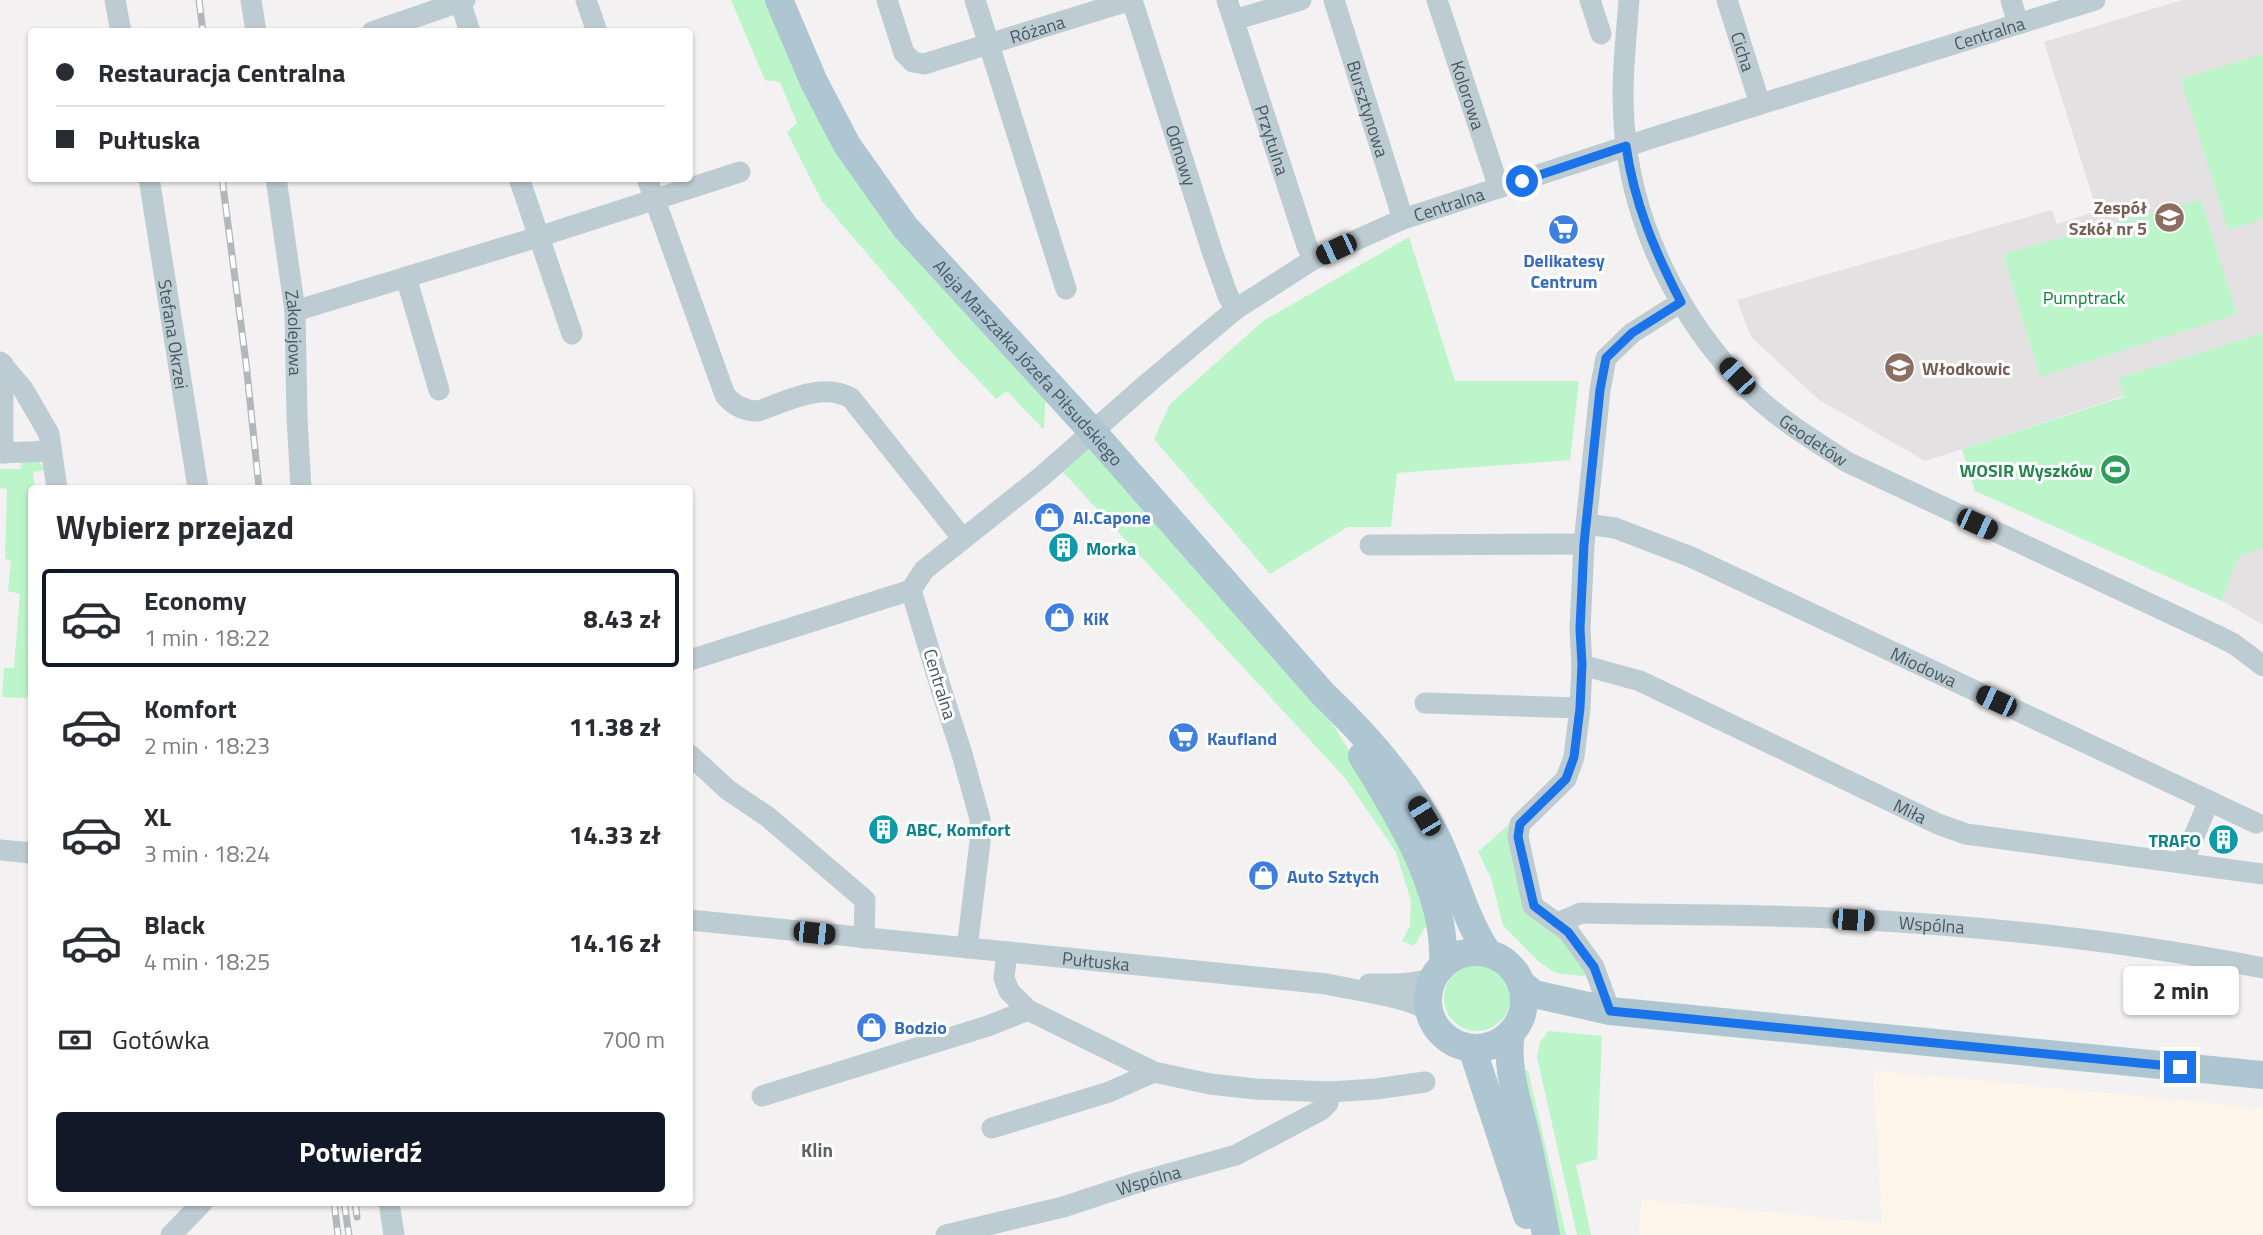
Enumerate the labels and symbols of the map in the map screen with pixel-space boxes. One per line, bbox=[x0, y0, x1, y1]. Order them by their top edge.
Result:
street label: Różana bbox=[1006, 8, 1068, 50]
street label: Centralna bbox=[1950, 9, 2028, 57]
street label: Cicha bbox=[1724, 28, 1762, 75]
street label: Bursztynowa bbox=[1340, 57, 1396, 161]
street label: Kolorowa bbox=[1444, 57, 1492, 133]
street label: Przytulna bbox=[1248, 101, 1297, 178]
street label: Odnowy bbox=[1159, 121, 1204, 190]
route start bbox=[1506, 165, 1538, 197]
street label: Centralna bbox=[1410, 180, 1488, 228]
place label: Zespół Szkół nr 5 bbox=[2069, 194, 2147, 242]
school or university icon: Zespół Szkół nr 5 bbox=[2153, 200, 2187, 234]
supermarket icon: Delikatesy Centrum bbox=[1547, 213, 1581, 247]
car bbox=[1313, 231, 1360, 267]
place label: Delikatesy Centrum bbox=[1523, 247, 1605, 295]
street label: Aleja Marszałka Józefa Piłsudskiego bbox=[927, 253, 1130, 472]
street label: Stefana Okrzei bbox=[152, 277, 196, 391]
park label: Pumptrack bbox=[2043, 284, 2126, 311]
street label: Zakolejowa bbox=[279, 288, 310, 376]
school or university icon: Włodkowic bbox=[1882, 351, 1916, 385]
car bbox=[1715, 353, 1760, 399]
place label: Włodkowic bbox=[1922, 355, 2010, 382]
street label: Geodetów bbox=[1774, 407, 1854, 473]
sports icon: WOSIR Wyszków bbox=[2099, 453, 2133, 487]
place label: WOSIR Wyszków bbox=[1960, 457, 2093, 484]
shop icon: Al.Capone bbox=[1033, 500, 1067, 534]
place label: Al.Capone bbox=[1073, 504, 1151, 531]
car bbox=[1954, 506, 2001, 542]
building icon: Morka bbox=[1046, 531, 1080, 565]
place label: Morka bbox=[1086, 535, 1136, 562]
shop icon: KiK bbox=[1043, 601, 1077, 635]
place label: KiK bbox=[1083, 605, 1109, 632]
street label: Miodowa bbox=[1886, 639, 1961, 694]
street label: Centralna bbox=[916, 645, 964, 723]
car bbox=[1973, 683, 2020, 719]
supermarket icon: Kaufland bbox=[1167, 721, 1201, 755]
place label: Kaufland bbox=[1207, 725, 1277, 752]
street label: Miła bbox=[1889, 791, 1931, 830]
car bbox=[1405, 793, 1444, 839]
building icon: ABC, Komfort bbox=[866, 812, 900, 846]
place label: ABC, Komfort bbox=[906, 816, 1011, 843]
building icon: TRAFO bbox=[2207, 823, 2241, 857]
place label: TRAFO bbox=[2148, 827, 2201, 854]
shop icon: Auto Sztych bbox=[1247, 859, 1281, 893]
place label: Auto Sztych bbox=[1287, 863, 1379, 890]
car bbox=[1832, 908, 1875, 932]
street label: Wspólna bbox=[1898, 908, 1966, 940]
car bbox=[793, 920, 836, 946]
street label: Pułtuska bbox=[1061, 944, 1131, 978]
callout: 2 min bbox=[2122, 965, 2238, 1014]
shop icon: Bodzio bbox=[854, 1010, 888, 1044]
place label: Bodzio bbox=[894, 1014, 947, 1041]
route end bbox=[2164, 1051, 2196, 1083]
district label: Klin bbox=[801, 1135, 833, 1164]
street label: Wspólna bbox=[1113, 1158, 1184, 1202]

